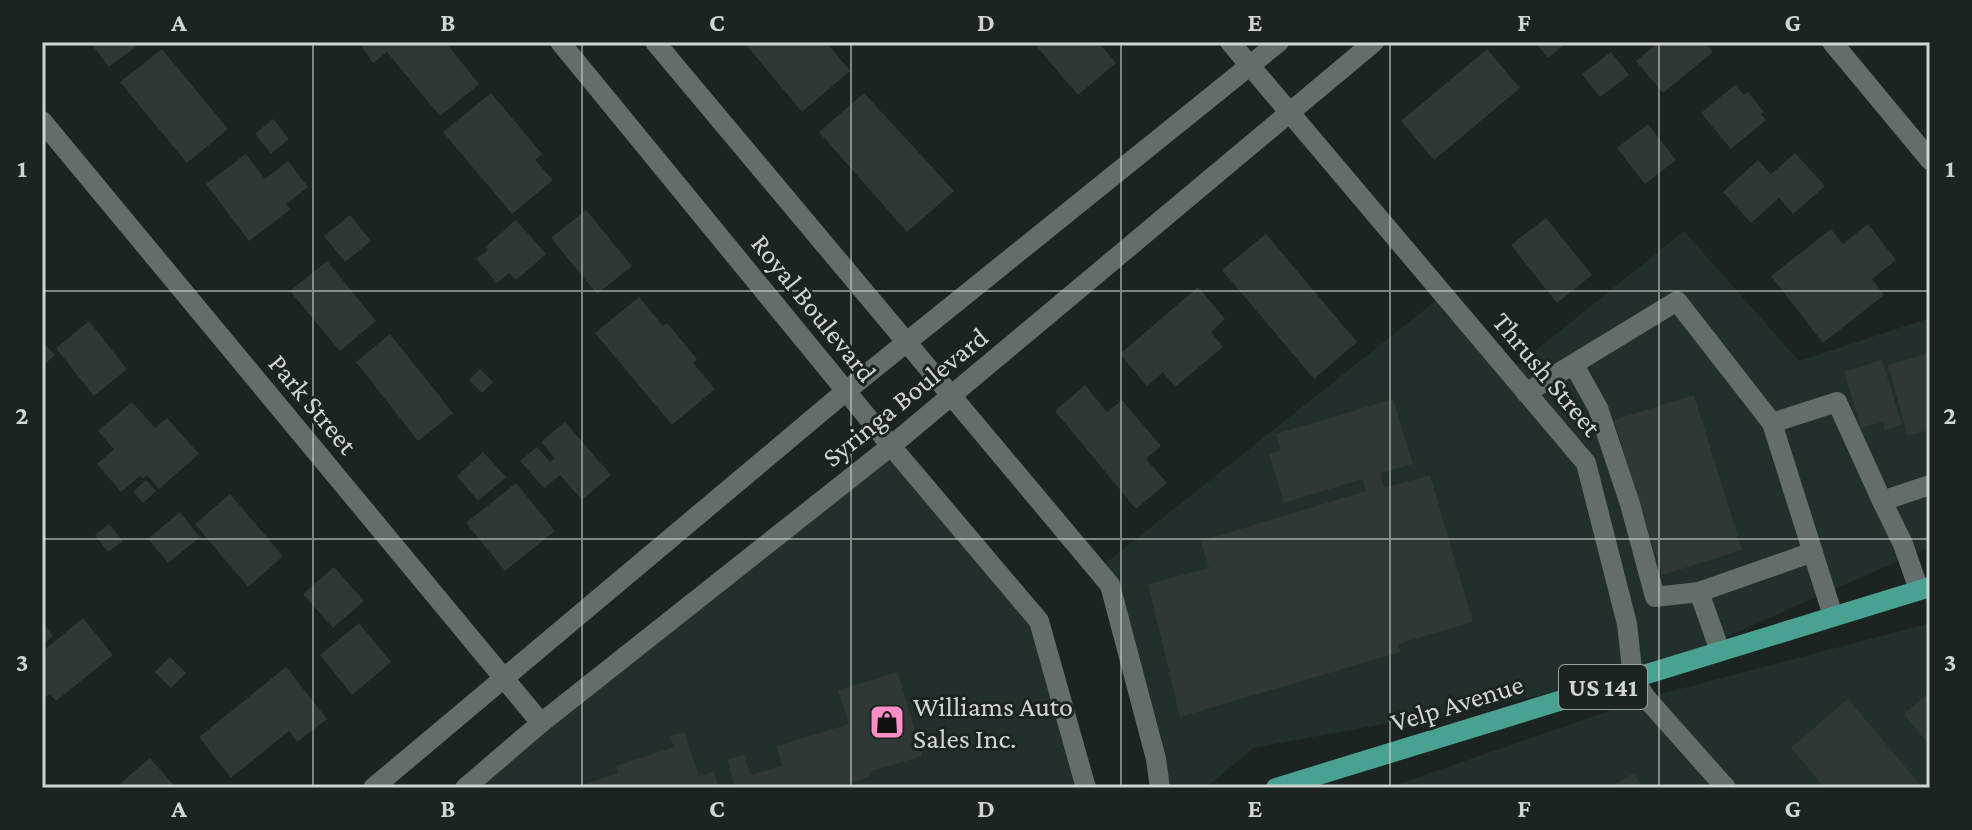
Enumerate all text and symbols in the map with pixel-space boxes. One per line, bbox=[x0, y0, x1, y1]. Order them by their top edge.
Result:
text: A bbox=[170, 8, 187, 37]
text: B bbox=[440, 8, 456, 37]
text: C bbox=[709, 8, 725, 37]
text: D bbox=[977, 8, 995, 37]
text: E bbox=[1248, 8, 1263, 37]
text: F bbox=[1517, 8, 1531, 37]
text: G bbox=[1785, 8, 1801, 37]
text: 1 bbox=[17, 154, 27, 183]
text: 1 bbox=[1945, 154, 1955, 183]
street label: Royal Boulevard bbox=[745, 228, 883, 388]
street label: Thrush Street bbox=[1486, 306, 1608, 443]
street label: Syringa Boulevard bbox=[816, 321, 994, 473]
street label: Park Street bbox=[262, 348, 364, 461]
text: 2 bbox=[15, 401, 29, 430]
text: 2 bbox=[1943, 401, 1957, 430]
text: 3 bbox=[16, 648, 28, 677]
text: 3 bbox=[1944, 648, 1956, 677]
road number: US 141 bbox=[1559, 665, 1647, 709]
street label: Velp Avenue bbox=[1387, 668, 1527, 738]
place label: Williams Auto Sales Inc. bbox=[913, 691, 1073, 754]
shop icon: Williams Auto Sales Inc. bbox=[868, 703, 906, 741]
text: A bbox=[170, 794, 187, 823]
text: B bbox=[440, 794, 456, 823]
text: C bbox=[709, 794, 725, 823]
text: D bbox=[977, 794, 995, 823]
text: E bbox=[1248, 794, 1263, 823]
text: F bbox=[1517, 794, 1531, 823]
text: G bbox=[1785, 794, 1801, 823]

